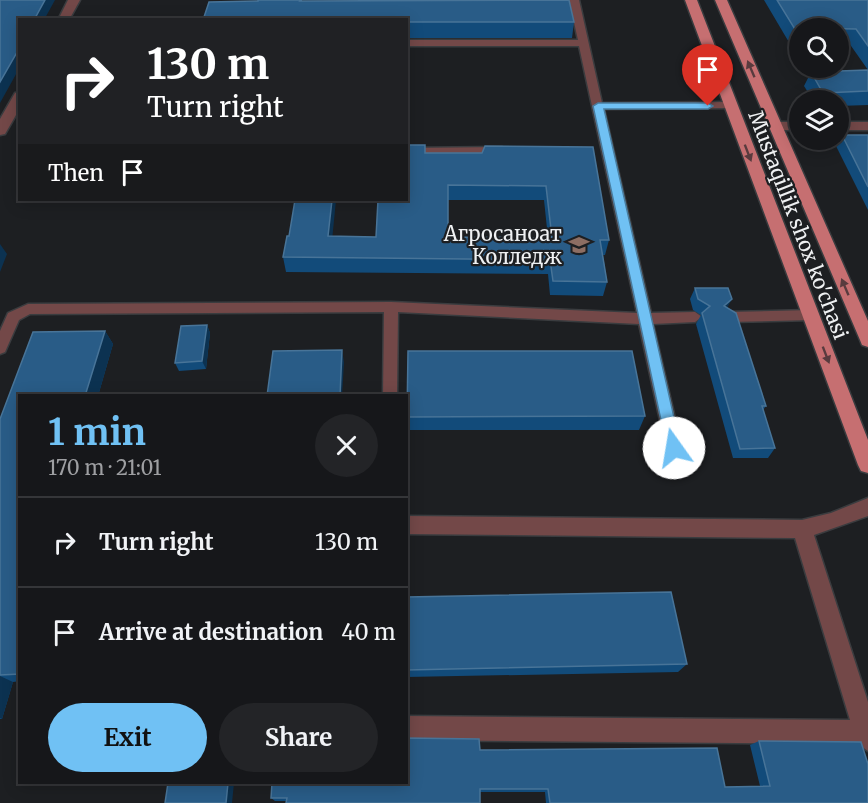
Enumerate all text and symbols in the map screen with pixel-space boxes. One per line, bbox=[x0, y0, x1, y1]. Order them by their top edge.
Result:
map controls bbox=[789, 18, 849, 150]
button: search bbox=[789, 18, 849, 78]
text: 130 m bbox=[147, 38, 269, 90]
icon: right bbox=[48, 42, 126, 120]
pin bbox=[682, 44, 733, 106]
icon: arrive bbox=[691, 53, 724, 86]
one-way arrow bbox=[746, 61, 755, 78]
text: Turn right bbox=[147, 90, 284, 124]
button: layers bbox=[789, 90, 849, 150]
street label: Mustaqillik shox ko'chasi bbox=[743, 107, 854, 343]
one-way arrow bbox=[744, 144, 753, 162]
icon: arrive bbox=[116, 156, 149, 189]
text: Then bbox=[48, 159, 104, 187]
place label: Агросаноат Колледж bbox=[443, 221, 562, 269]
school or university icon: Агросаноат Колледж bbox=[567, 233, 591, 257]
one-way arrow bbox=[840, 277, 850, 295]
one-way arrow bbox=[821, 346, 831, 364]
text: 1 min bbox=[48, 410, 146, 455]
button: close bbox=[315, 414, 378, 477]
position arrow bbox=[642, 416, 706, 480]
text: 170 m · 21:01 bbox=[48, 455, 162, 480]
icon: right bbox=[48, 526, 81, 559]
text: Turn right bbox=[99, 528, 213, 556]
text: 130 m bbox=[315, 528, 378, 556]
icon: arrive bbox=[48, 616, 81, 649]
text: Arrive at destination bbox=[99, 618, 323, 646]
text: 40 m bbox=[341, 618, 396, 646]
button: Exit bbox=[48, 703, 207, 772]
button: Share bbox=[219, 703, 378, 772]

